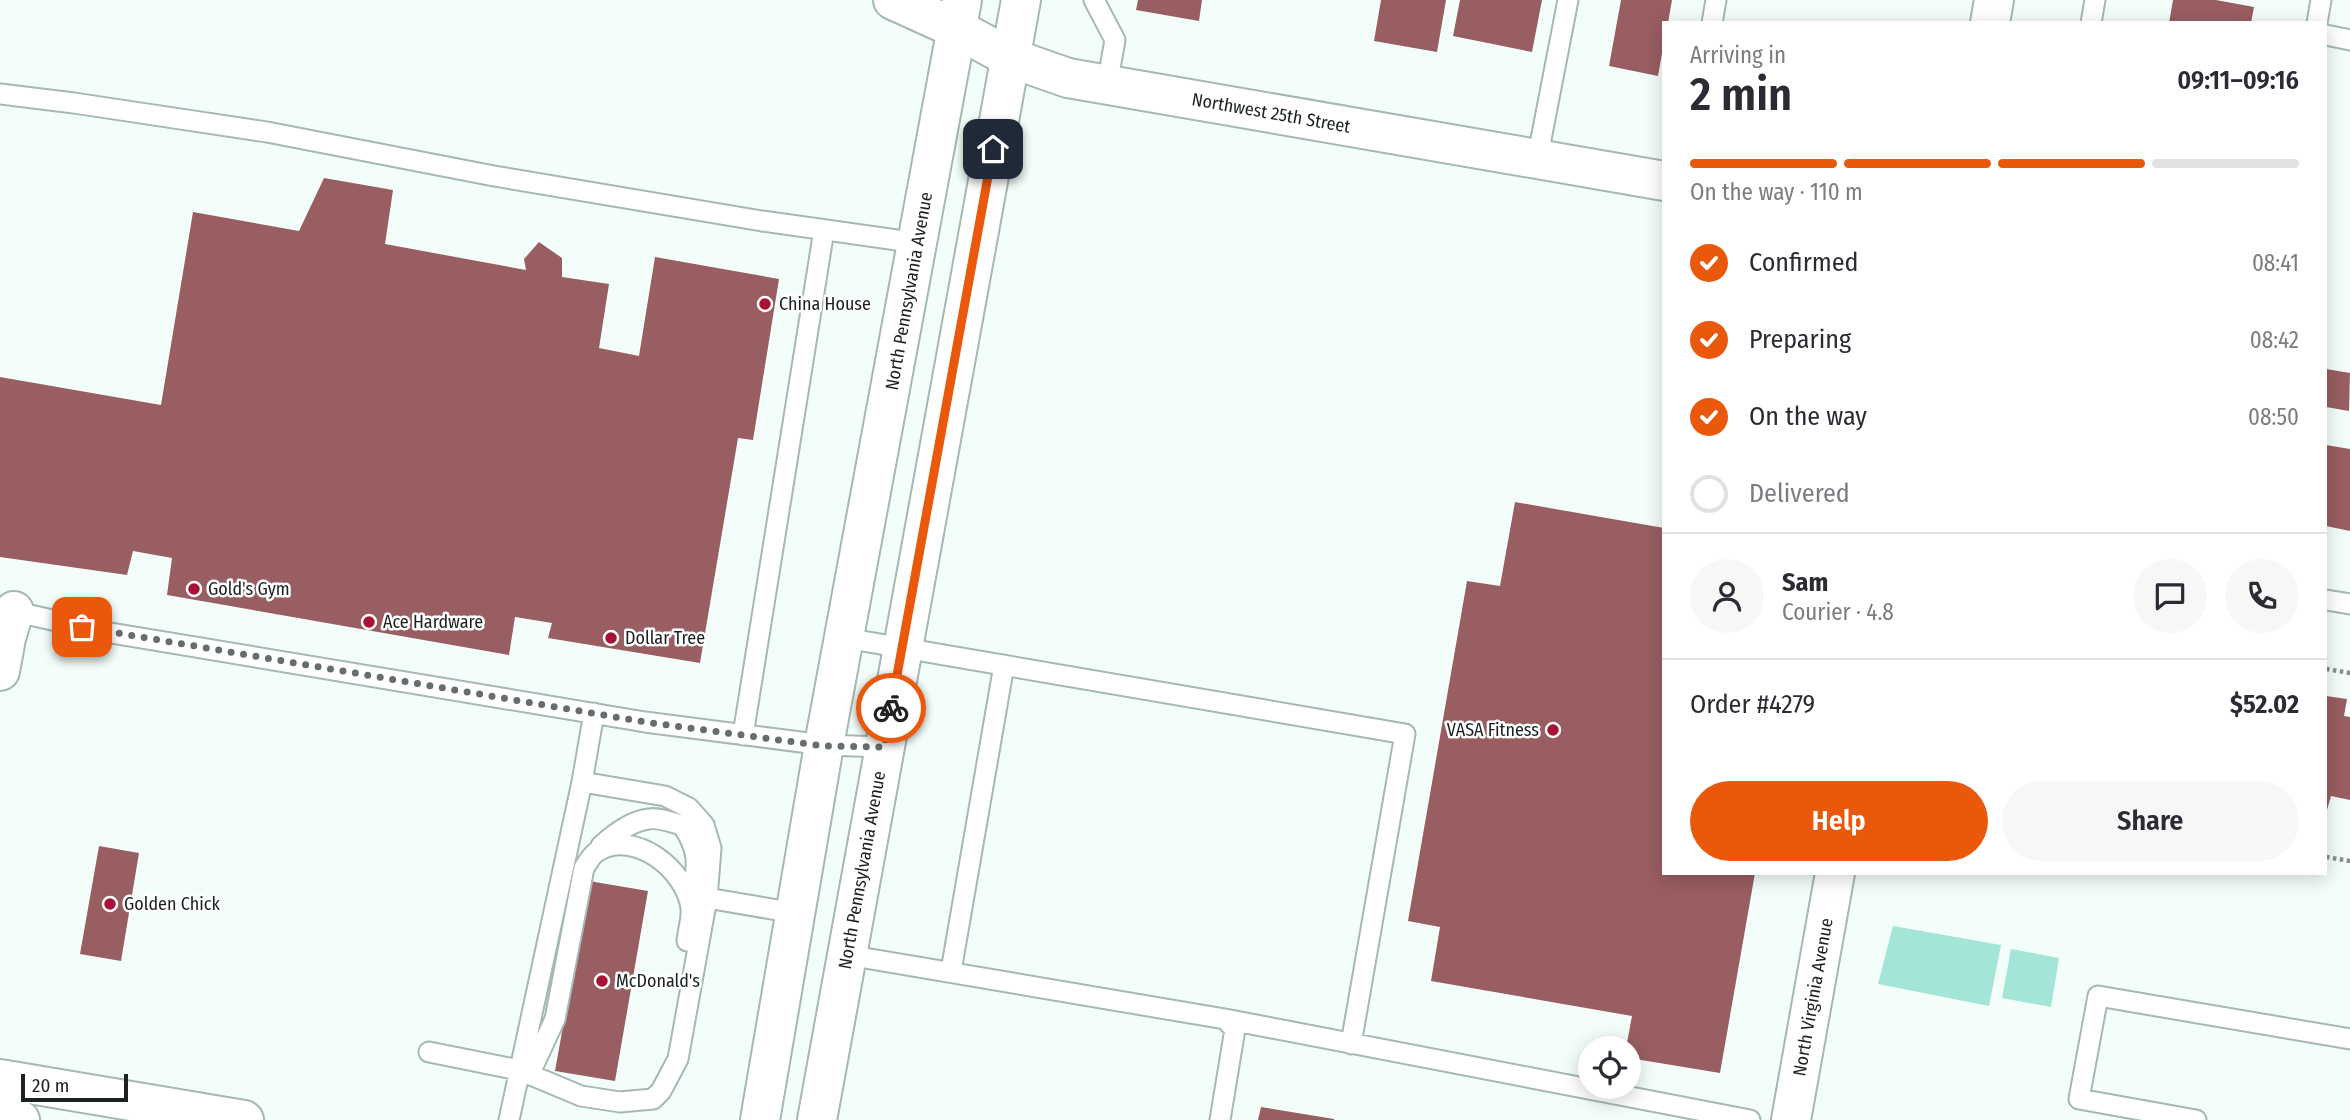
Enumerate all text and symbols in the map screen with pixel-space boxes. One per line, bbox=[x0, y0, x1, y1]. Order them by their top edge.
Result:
text: Arriving in bbox=[1690, 41, 1786, 69]
text: 09:11–09:16 bbox=[2177, 65, 2299, 96]
text: 2 min bbox=[1690, 67, 1792, 122]
street label: Northwest 25th Street bbox=[1190, 88, 1352, 138]
pin bbox=[963, 119, 1023, 179]
icon: home bbox=[974, 130, 1012, 168]
text: On the way · 110 m bbox=[1690, 178, 1863, 206]
street label: North Pennsylvania Avenue bbox=[881, 190, 937, 392]
icon: check bbox=[1690, 244, 1728, 282]
text: Confirmed bbox=[1749, 247, 1859, 278]
text: 08:41 bbox=[2252, 249, 2299, 277]
place label: China House bbox=[779, 293, 871, 315]
marker: China House bbox=[757, 296, 773, 312]
icon: check bbox=[1690, 321, 1728, 359]
text: Preparing bbox=[1749, 324, 1851, 355]
text: 08:42 bbox=[2250, 326, 2299, 354]
icon: check bbox=[1690, 398, 1728, 436]
text: On the way bbox=[1749, 401, 1867, 432]
text: 08:50 bbox=[2248, 403, 2299, 431]
text: Delivered bbox=[1749, 478, 1850, 509]
button: person bbox=[1690, 559, 1764, 633]
button: chat bbox=[2133, 559, 2207, 633]
button: phone bbox=[2225, 559, 2299, 633]
text: Sam bbox=[1782, 567, 1828, 598]
place label: Gold's Gym bbox=[208, 578, 290, 600]
marker: Gold's Gym bbox=[186, 581, 202, 597]
pin bbox=[52, 597, 112, 657]
text: Courier · 4.8 bbox=[1782, 598, 1894, 626]
icon: bag bbox=[63, 608, 101, 646]
place label: Ace Hardware bbox=[383, 611, 483, 633]
marker: Ace Hardware bbox=[361, 614, 377, 630]
place label: Dollar Tree bbox=[625, 627, 705, 649]
marker: Dollar Tree bbox=[603, 630, 619, 646]
courier bbox=[856, 673, 926, 743]
icon: bike bbox=[872, 689, 910, 727]
text: Order #4279 bbox=[1690, 689, 1815, 720]
text: $52.02 bbox=[2230, 689, 2299, 720]
place label: VASA Fitness bbox=[1447, 719, 1539, 741]
marker: VASA Fitness bbox=[1545, 722, 1561, 738]
street label: North Pennsylvania Avenue bbox=[834, 769, 890, 971]
button: Help bbox=[1690, 781, 1988, 861]
button: Share bbox=[2002, 781, 2299, 861]
place label: Golden Chick bbox=[124, 893, 220, 915]
marker: Golden Chick bbox=[102, 896, 118, 912]
street label: North Virginia Avenue bbox=[1788, 916, 1838, 1078]
place label: McDonald's bbox=[616, 970, 700, 992]
marker: McDonald's bbox=[594, 973, 610, 989]
map controls bbox=[1578, 1036, 1641, 1099]
button: locate bbox=[1578, 1036, 1641, 1099]
scale bar bbox=[21, 1071, 128, 1103]
text: 20 m bbox=[32, 1074, 69, 1097]

